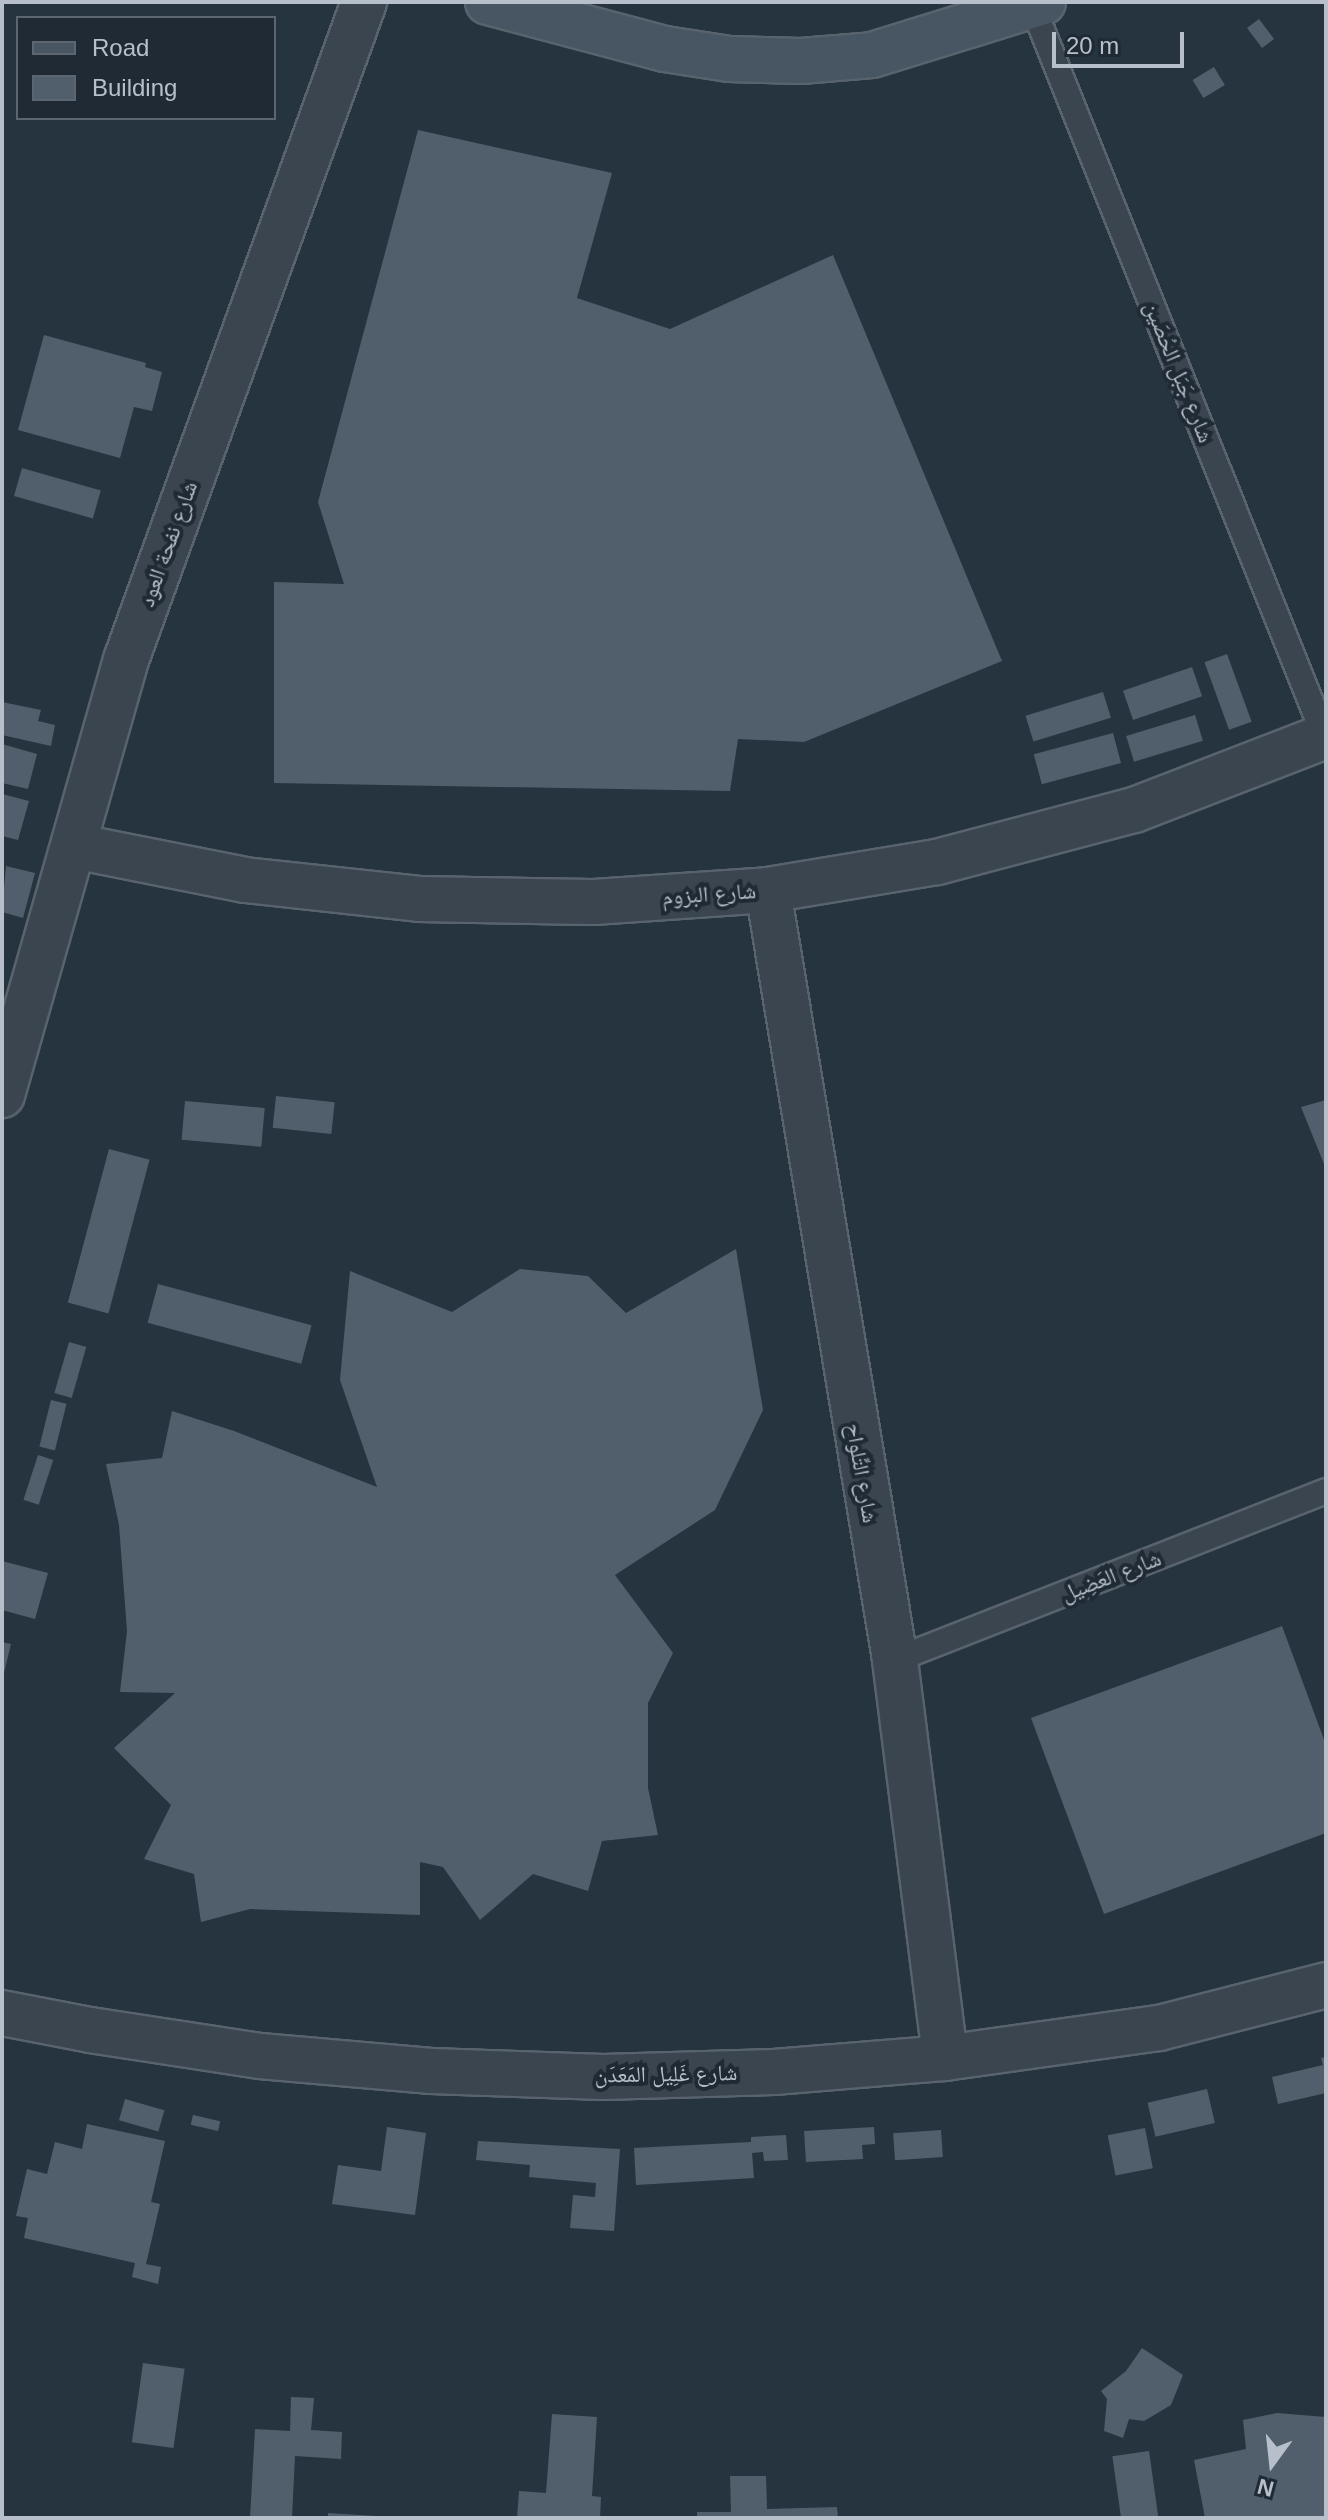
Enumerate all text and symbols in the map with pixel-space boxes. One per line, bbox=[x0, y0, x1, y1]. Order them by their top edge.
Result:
legend bbox=[16, 16, 276, 120]
scale bar bbox=[1056, 16, 1188, 66]
text: 20 m bbox=[1066, 32, 1119, 59]
text: Road bbox=[92, 34, 149, 61]
text: Building bbox=[92, 74, 177, 101]
street label: شارع جَبَل الحُصَين bbox=[1139, 298, 1219, 446]
street label: شارع نفحة العود bbox=[133, 478, 203, 610]
street label: شارع البزوم bbox=[661, 878, 757, 910]
street label: شارع التِّلواح bbox=[840, 1421, 884, 1525]
street label: شارع العَضِيل bbox=[1057, 1545, 1165, 1607]
street label: شارع غَلِيل المَعَدَن bbox=[594, 2060, 738, 2088]
north arrow bbox=[1232, 2424, 1312, 2504]
text: N bbox=[1255, 2474, 1277, 2502]

